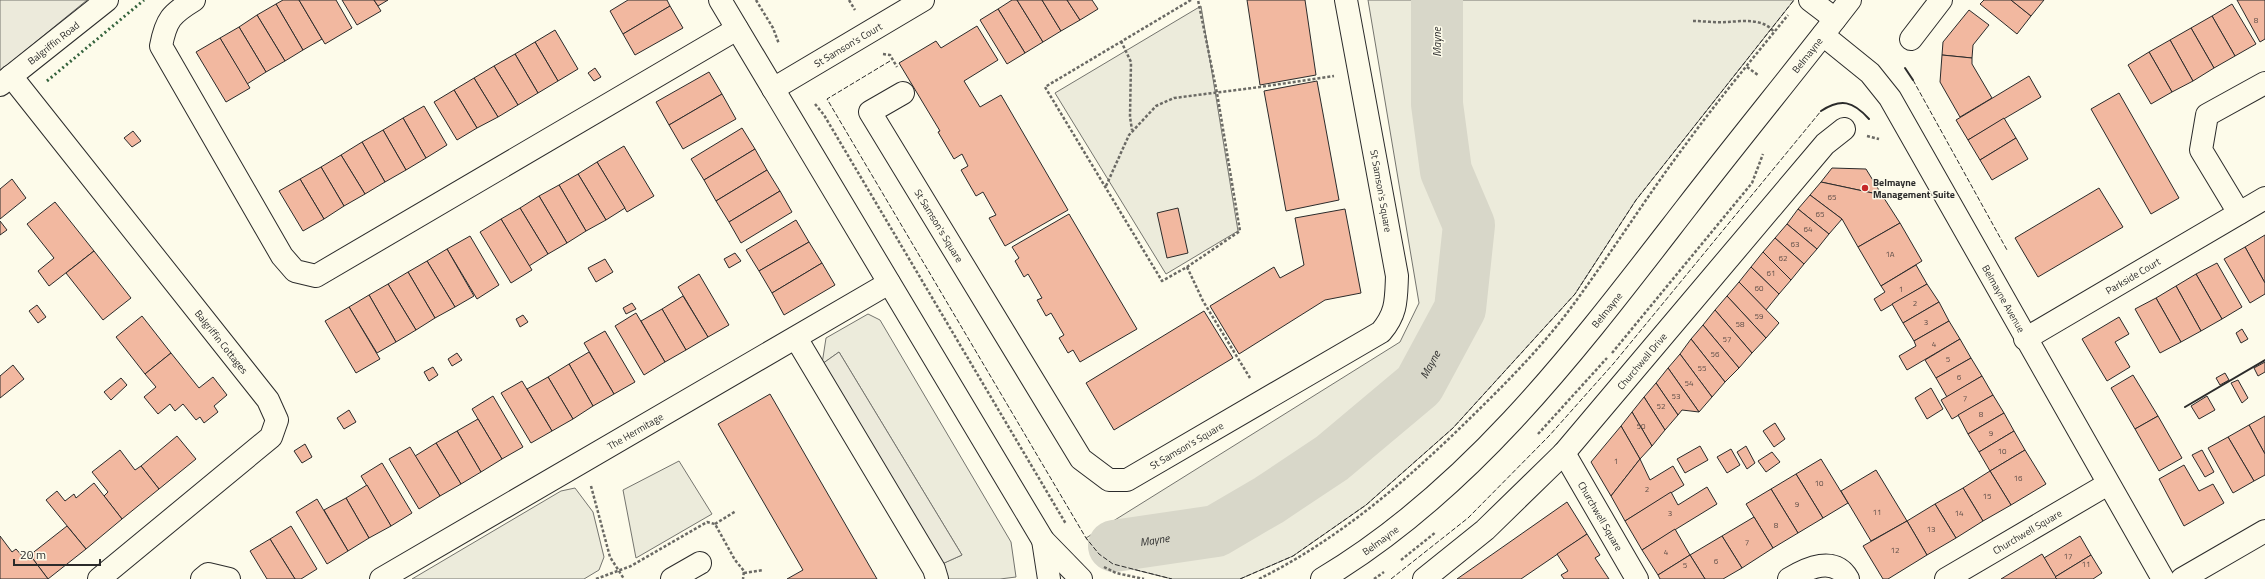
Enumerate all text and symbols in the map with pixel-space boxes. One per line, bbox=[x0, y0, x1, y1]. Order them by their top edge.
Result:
house number: 8 bbox=[2254, 14, 2259, 26]
street label: Balgriffin Road bbox=[24, 17, 82, 68]
street label: St Samson's Court bbox=[811, 18, 885, 71]
water label: Mayne bbox=[1429, 26, 1445, 57]
street label: Belmayne bbox=[1788, 34, 1826, 76]
street label: St Samson's Square bbox=[1366, 149, 1396, 233]
place label: Belmayne Management Suite bbox=[1873, 175, 1955, 202]
marker: Belmayne Management Suite bbox=[1860, 183, 1870, 193]
street label: St Samson's Square bbox=[911, 186, 967, 265]
house number: 65 bbox=[1828, 191, 1837, 203]
house number: 65 bbox=[1816, 208, 1825, 220]
house number: 64 bbox=[1804, 223, 1813, 235]
house number: 63 bbox=[1791, 238, 1799, 250]
house number: 1A bbox=[1885, 248, 1895, 260]
house number: 62 bbox=[1779, 252, 1787, 264]
street label: Parkside Court bbox=[2102, 253, 2164, 298]
street label: Belmayne Avenue bbox=[1979, 262, 2029, 335]
house number: 61 bbox=[1767, 267, 1775, 279]
house number: 60 bbox=[1755, 282, 1764, 294]
house number: 1 bbox=[1899, 283, 1903, 295]
street label: Belmayne bbox=[1588, 289, 1626, 331]
house number: 2 bbox=[1913, 297, 1917, 309]
street label: Balgriffin Cottages bbox=[191, 306, 252, 377]
house number: 59 bbox=[1755, 310, 1764, 322]
house number: 3 bbox=[1924, 316, 1928, 328]
house number: 58 bbox=[1736, 318, 1745, 330]
street label: Churchwell Drive bbox=[1613, 329, 1670, 393]
house number: 57 bbox=[1723, 333, 1731, 345]
house number: 4 bbox=[1932, 338, 1937, 350]
water label: Mayne bbox=[1416, 347, 1445, 381]
house number: 56 bbox=[1711, 348, 1720, 360]
house number: 5 bbox=[1946, 353, 1951, 365]
house number: 55 bbox=[1698, 362, 1707, 374]
house number: 6 bbox=[1957, 371, 1962, 383]
house number: 54 bbox=[1685, 377, 1694, 389]
house number: 53 bbox=[1672, 390, 1680, 402]
house number: 7 bbox=[1963, 392, 1967, 404]
house number: 52 bbox=[1657, 400, 1665, 412]
house number: 8 bbox=[1979, 408, 1984, 420]
street label: The Hermitage bbox=[604, 409, 666, 453]
street label: St Samson's Square bbox=[1147, 418, 1226, 473]
house number: 50 bbox=[1637, 420, 1646, 432]
house number: 9 bbox=[1989, 427, 1994, 439]
house number: 10 bbox=[1998, 445, 2007, 457]
house number: 1 bbox=[1614, 455, 1618, 467]
house number: 16 bbox=[2014, 472, 2023, 484]
house number: 10 bbox=[1815, 477, 1824, 489]
street label: Churchwell Square bbox=[1575, 479, 1627, 554]
house number: 2 bbox=[1645, 483, 1649, 495]
house number: 15 bbox=[1983, 490, 1992, 502]
house number: 9 bbox=[1795, 498, 1800, 510]
street label: Churchwell Square bbox=[1990, 505, 2065, 558]
house number: 11 bbox=[1873, 506, 1881, 518]
house number: 3 bbox=[1668, 507, 1672, 519]
house number: 14 bbox=[1955, 507, 1964, 519]
house number: 8 bbox=[1774, 519, 1779, 531]
street label: Belmayne bbox=[1359, 522, 1402, 559]
house number: 13 bbox=[1927, 523, 1935, 535]
water label: Mayne bbox=[1139, 530, 1171, 550]
house number: 7 bbox=[1745, 536, 1749, 548]
scale bar bbox=[14, 541, 100, 567]
house number: 12 bbox=[1891, 544, 1899, 556]
text: 20 m bbox=[20, 545, 46, 564]
house number: 4 bbox=[1664, 546, 1669, 558]
house number: 17 bbox=[2064, 550, 2072, 562]
house number: 6 bbox=[1714, 555, 1719, 567]
house number: 11 bbox=[2082, 558, 2090, 570]
house number: 5 bbox=[1683, 559, 1688, 571]

